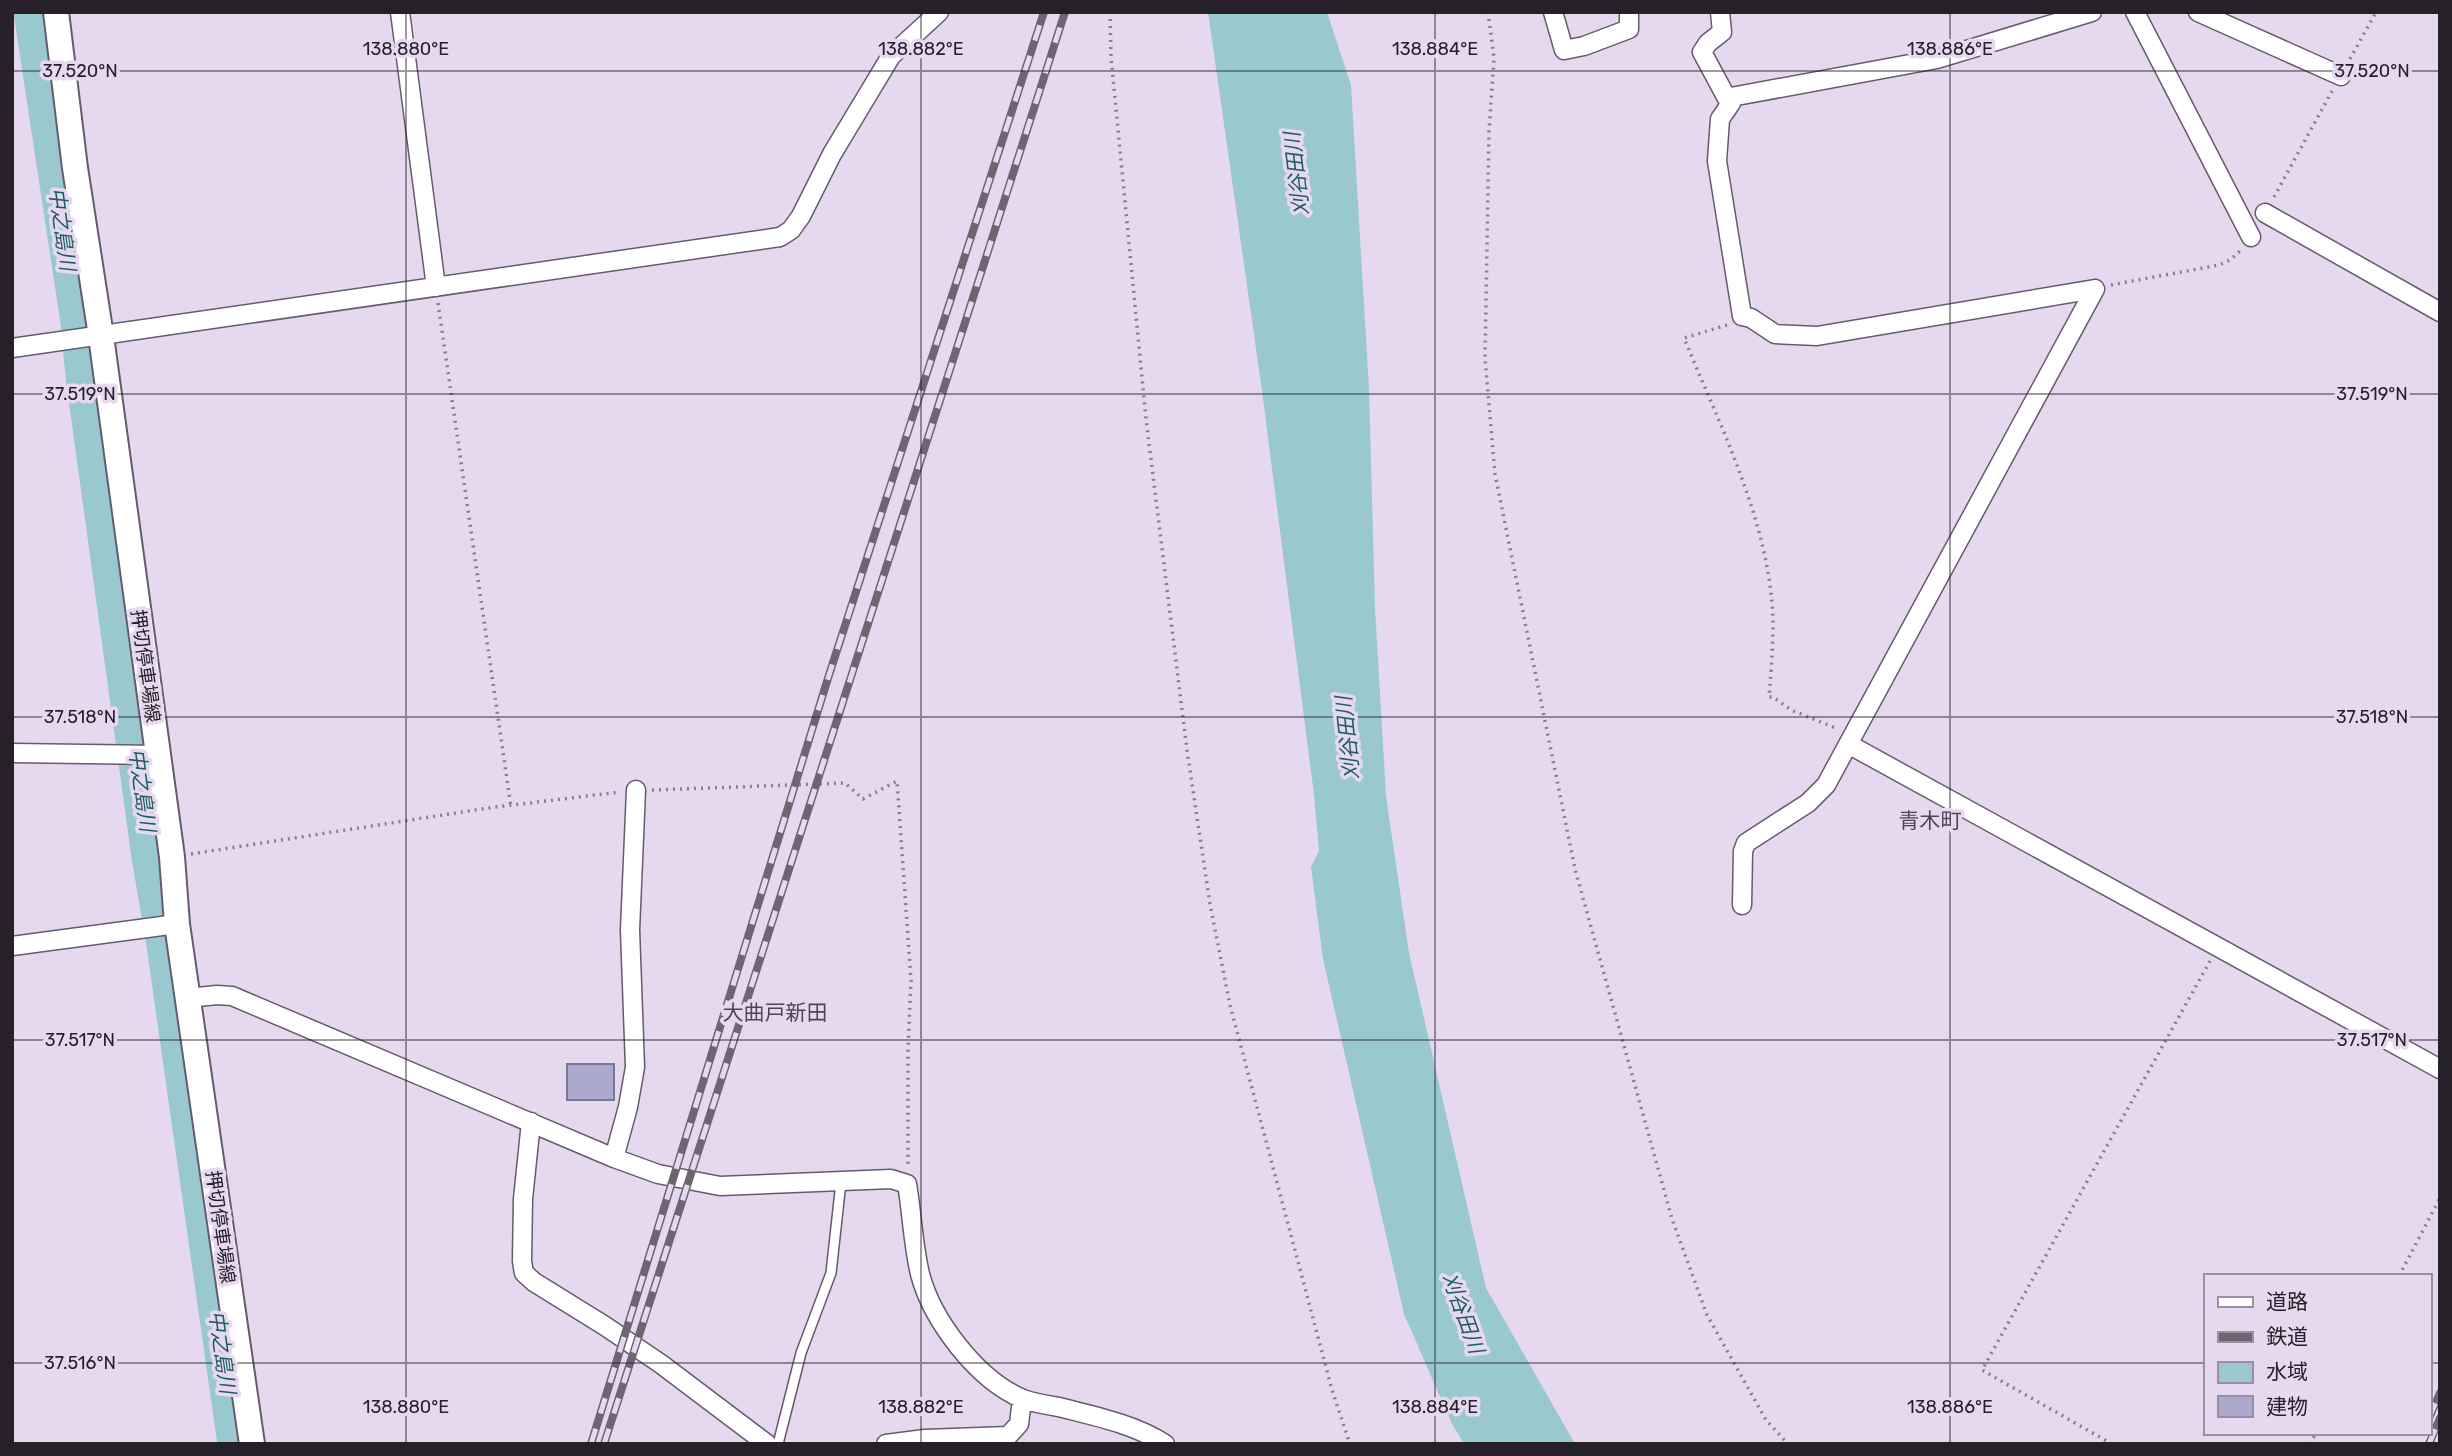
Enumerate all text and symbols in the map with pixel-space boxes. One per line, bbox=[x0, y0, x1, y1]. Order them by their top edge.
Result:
text: 138.880°E bbox=[363, 38, 449, 60]
text: 138.882°E bbox=[878, 38, 964, 60]
text: 138.884°E bbox=[1392, 38, 1478, 60]
text: 138.886°E bbox=[1907, 38, 1993, 60]
text: 37.520°N bbox=[42, 60, 118, 82]
text: 37.520°N bbox=[2334, 60, 2410, 82]
water label: 刈谷田川 bbox=[1279, 129, 1314, 217]
water label: 中之島川 bbox=[44, 186, 81, 274]
text: 37.519°N bbox=[44, 383, 116, 405]
text: 37.519°N bbox=[2336, 383, 2408, 405]
street label: 押切停車場線 bbox=[126, 608, 165, 724]
water label: 刈谷田川 bbox=[1330, 693, 1364, 781]
text: 37.518°N bbox=[44, 706, 116, 728]
text: 37.518°N bbox=[2336, 706, 2408, 728]
water label: 中之島川 bbox=[124, 747, 161, 835]
district label: 青木町 bbox=[1899, 808, 1962, 833]
district label: 大曲戸新田 bbox=[723, 1000, 828, 1025]
text: 37.517°N bbox=[45, 1029, 115, 1051]
text: 37.517°N bbox=[2337, 1029, 2407, 1051]
street label: 押切停車場線 bbox=[201, 1169, 240, 1285]
water label: 刈谷田川 bbox=[1437, 1269, 1490, 1358]
legend bbox=[2204, 1274, 2431, 1435]
text: 道路 bbox=[2266, 1289, 2308, 1314]
water label: 中之島川 bbox=[204, 1309, 241, 1397]
text: 鉄道 bbox=[2266, 1324, 2308, 1349]
text: 37.516°N bbox=[44, 1352, 116, 1374]
text: 水域 bbox=[2266, 1359, 2308, 1384]
text: 建物 bbox=[2266, 1394, 2308, 1419]
text: 138.880°E bbox=[363, 1396, 449, 1418]
text: 138.882°E bbox=[878, 1396, 964, 1418]
text: 138.884°E bbox=[1392, 1396, 1478, 1418]
text: 138.886°E bbox=[1907, 1396, 1993, 1418]

